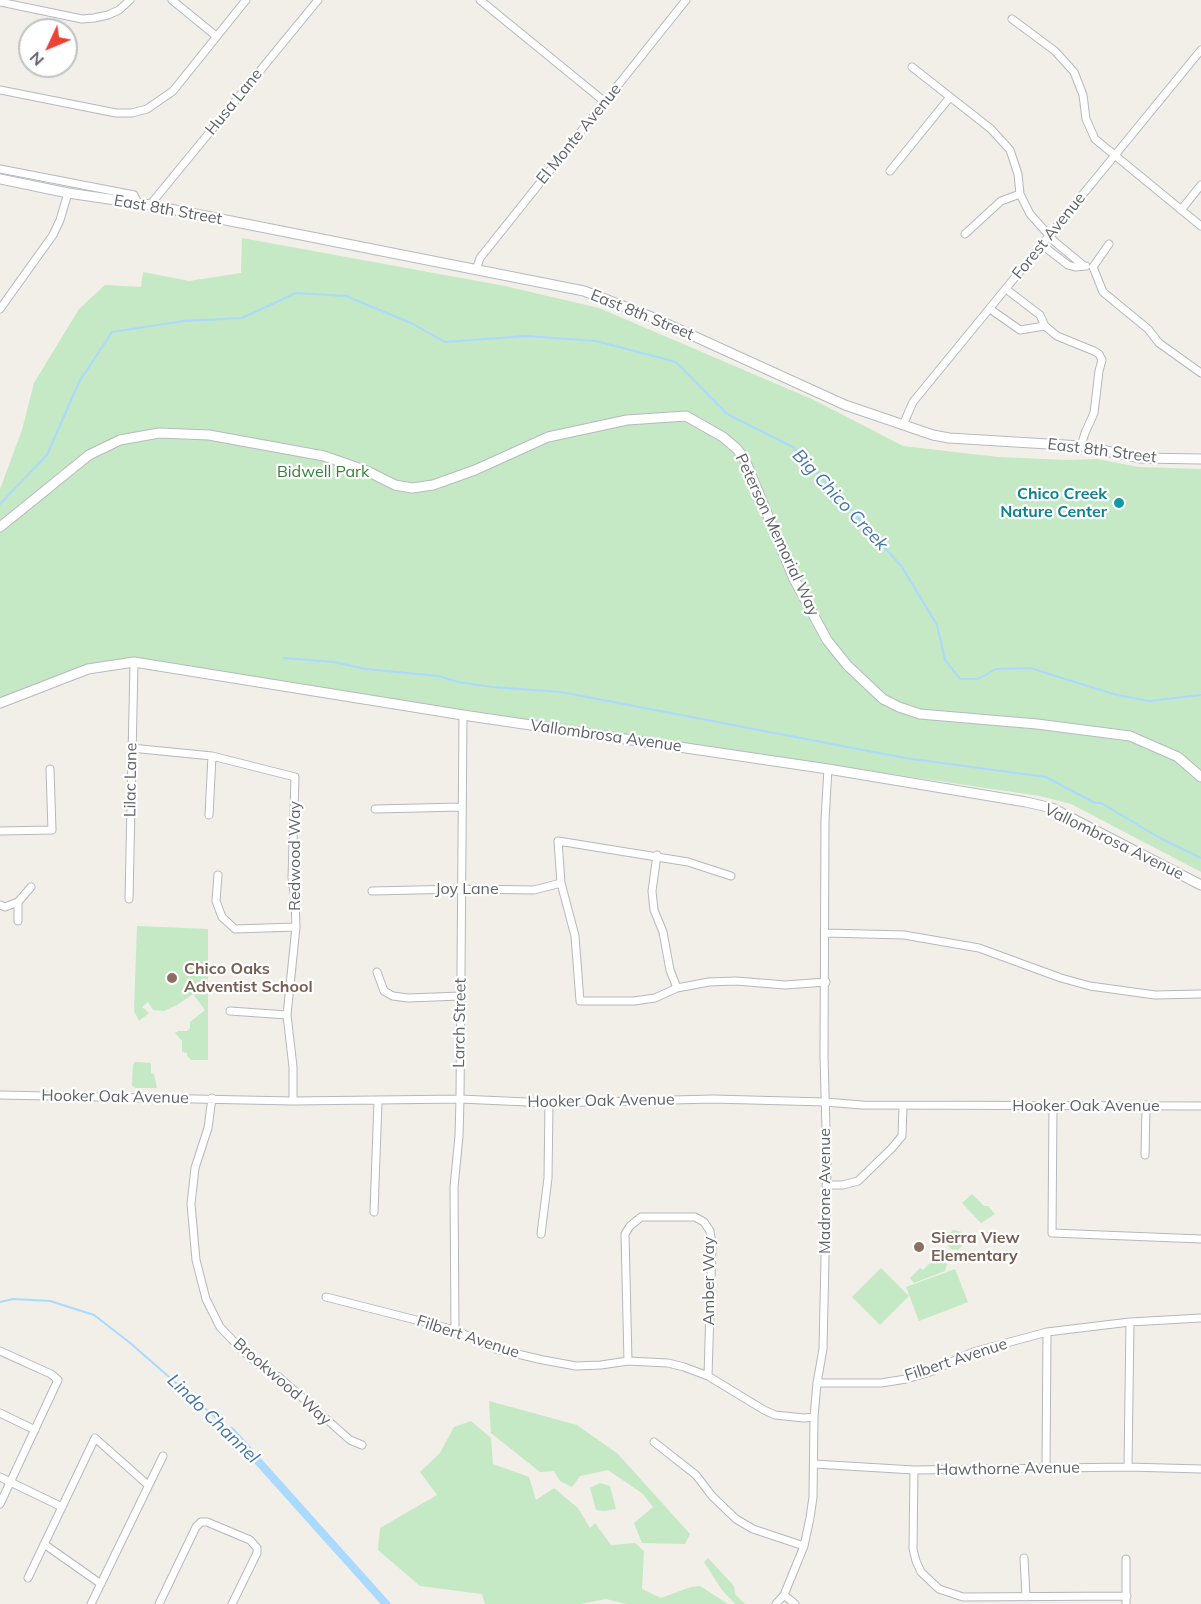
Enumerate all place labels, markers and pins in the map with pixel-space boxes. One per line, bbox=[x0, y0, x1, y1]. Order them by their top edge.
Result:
place label: Chico Creek Nature Center bbox=[1000, 484, 1107, 522]
marker: Chico Creek Nature Center bbox=[1112, 496, 1126, 510]
place label: Chico Oaks Adventist School bbox=[184, 959, 313, 997]
marker: Chico Oaks Adventist School bbox=[165, 971, 179, 985]
place label: Sierra View Elementary bbox=[931, 1228, 1020, 1266]
marker: Sierra View Elementary bbox=[912, 1240, 926, 1254]

